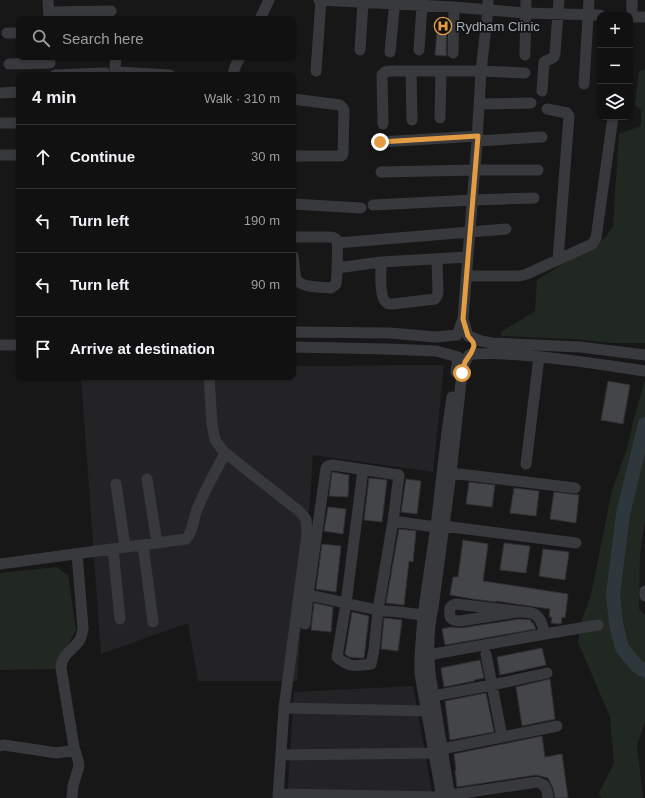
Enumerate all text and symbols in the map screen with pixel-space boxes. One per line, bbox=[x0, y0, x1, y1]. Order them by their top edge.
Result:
map controls bbox=[597, 12, 633, 120]
button: + bbox=[597, 12, 633, 48]
search box bbox=[16, 16, 296, 60]
hospital icon: Rydham Clinic bbox=[433, 16, 453, 36]
place label: Rydham Clinic bbox=[456, 19, 540, 34]
icon: search bbox=[30, 27, 52, 49]
text: Search here bbox=[62, 30, 144, 47]
button: − bbox=[597, 48, 633, 84]
button: layers bbox=[597, 84, 633, 120]
text: 4 min bbox=[32, 88, 76, 107]
text: Walk · 310 m bbox=[204, 91, 280, 106]
route end bbox=[371, 133, 389, 151]
icon: ahead bbox=[32, 146, 54, 168]
text: Continue bbox=[70, 148, 135, 165]
text: 30 m bbox=[251, 149, 280, 164]
icon: left bbox=[32, 210, 54, 232]
text: Turn left bbox=[70, 212, 129, 229]
text: 190 m bbox=[244, 213, 280, 228]
icon: left bbox=[32, 274, 54, 296]
text: Turn left bbox=[70, 276, 129, 293]
text: 90 m bbox=[251, 277, 280, 292]
icon: arrive bbox=[32, 338, 54, 360]
text: Arrive at destination bbox=[70, 340, 215, 357]
route start bbox=[453, 364, 471, 382]

